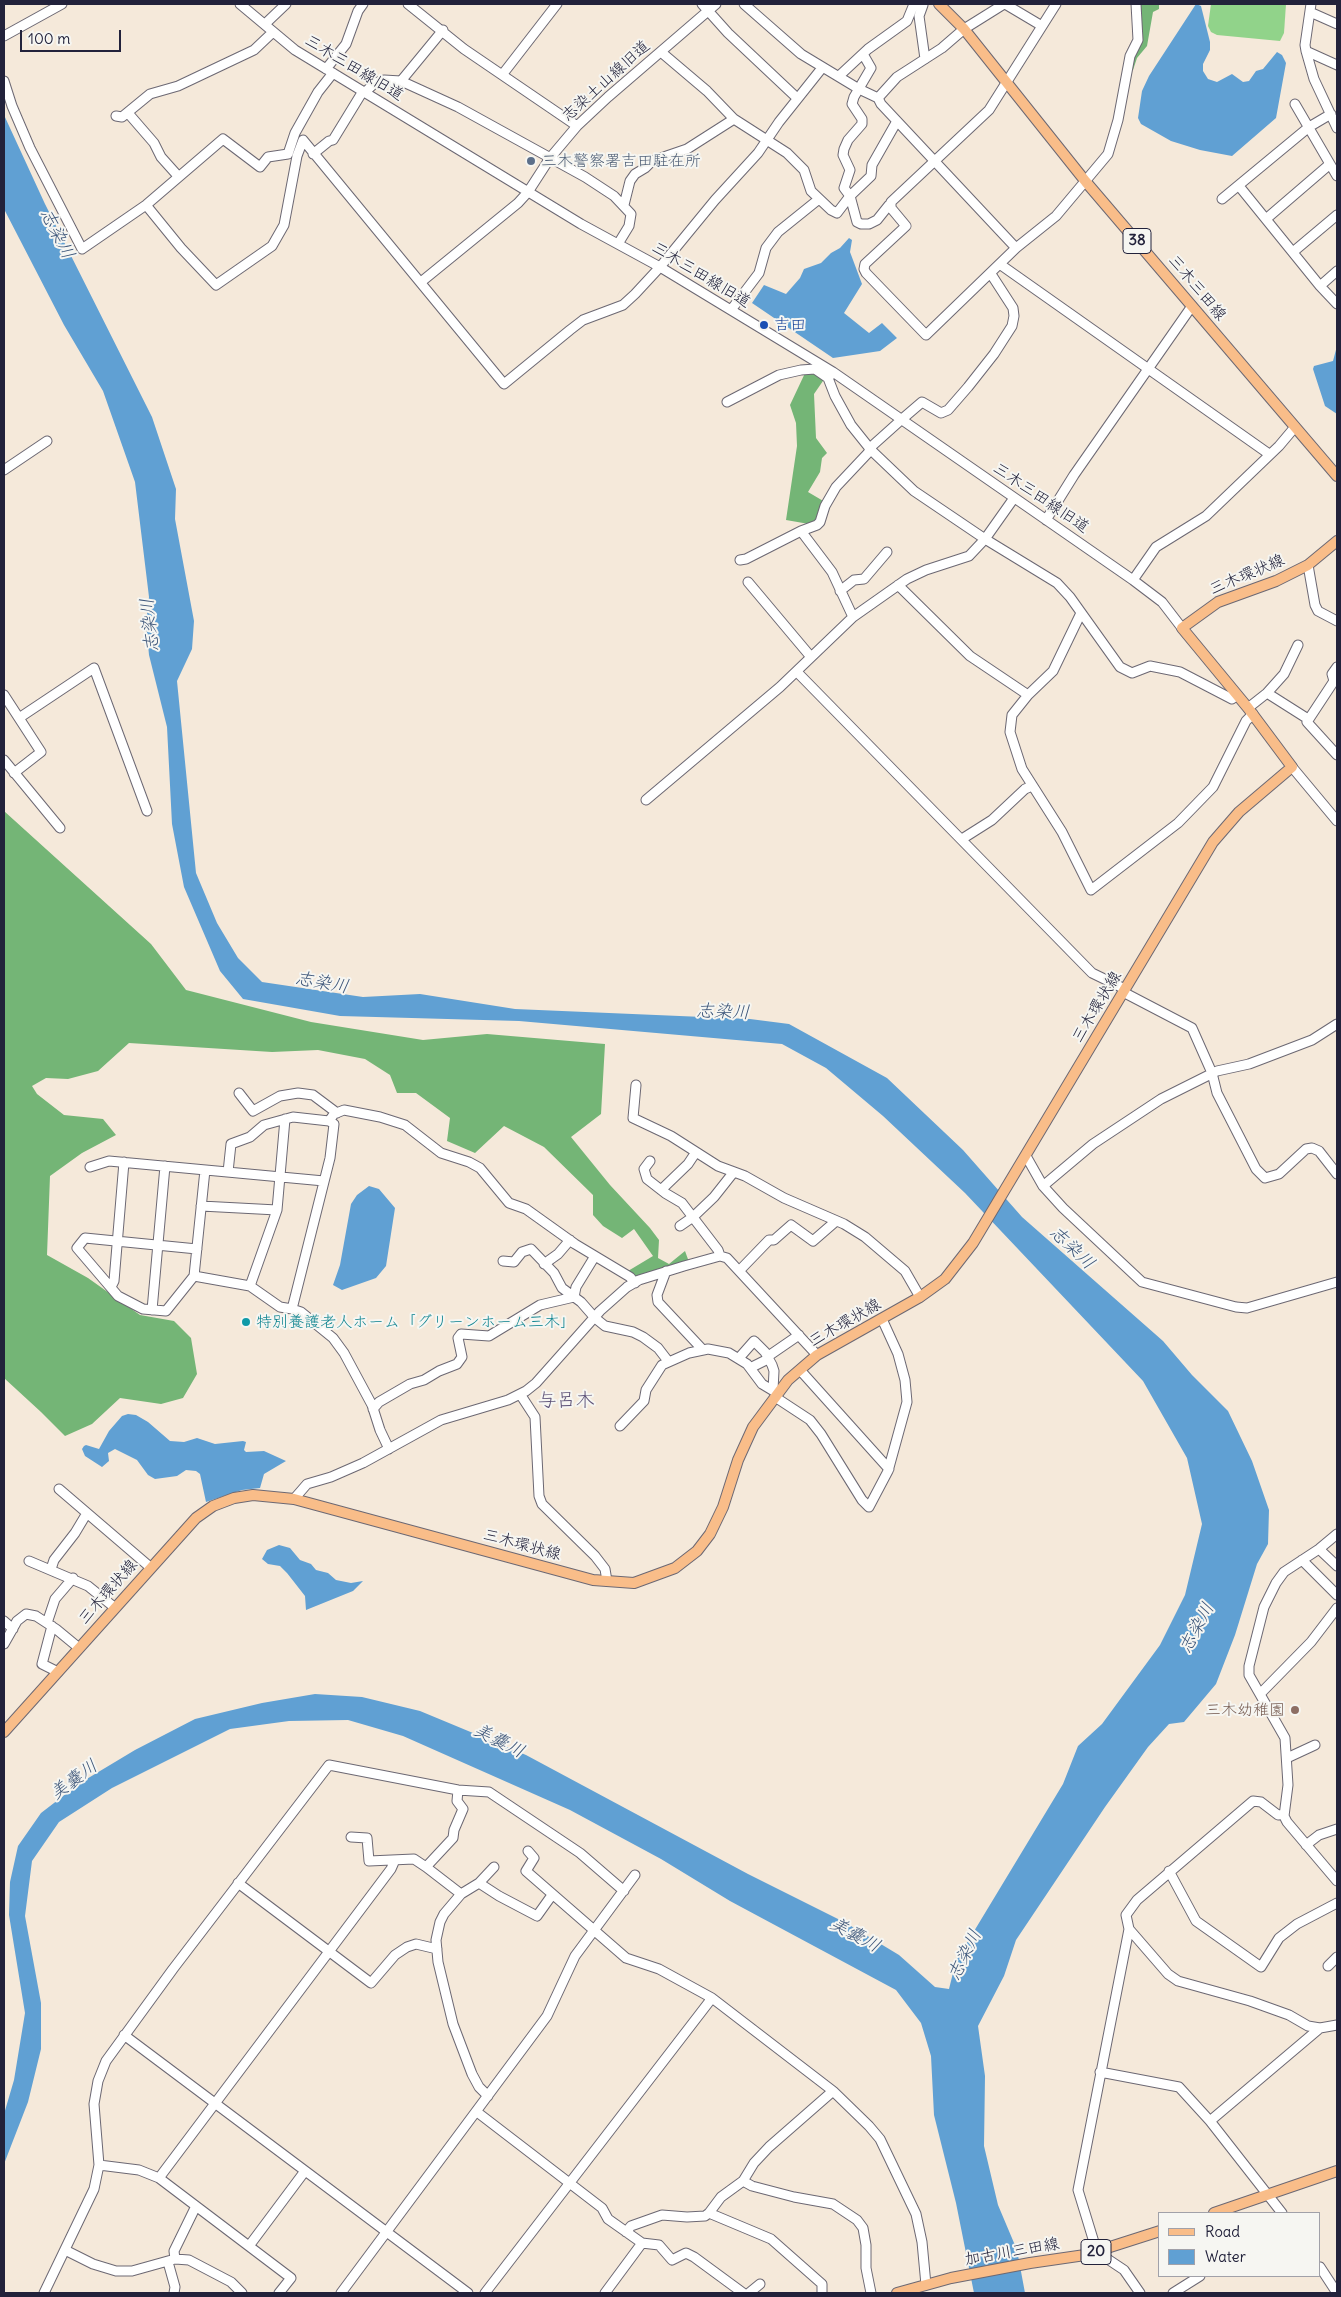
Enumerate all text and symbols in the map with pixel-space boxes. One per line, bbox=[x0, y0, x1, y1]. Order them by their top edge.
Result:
scale bar bbox=[22, 20, 124, 52]
text: 100 m bbox=[28, 29, 70, 48]
street label: 三木三田線旧道 bbox=[301, 31, 407, 105]
street label: 志染土山線旧道 bbox=[558, 36, 654, 126]
place label: 三木警察署吉田駐在所 bbox=[541, 151, 701, 171]
marker: 三木警察署吉田駐在所 bbox=[525, 155, 537, 167]
water label: 志染川 bbox=[35, 205, 79, 263]
road number: 38 bbox=[1123, 228, 1151, 254]
street label: 三木三田線旧道 bbox=[648, 238, 754, 312]
street label: 三木三田線 bbox=[1164, 251, 1230, 325]
place label: 吉田 bbox=[774, 315, 806, 335]
marker: 吉田 bbox=[758, 319, 770, 331]
street label: 三木三田線旧道 bbox=[989, 459, 1093, 537]
street label: 三木環状線 bbox=[1206, 551, 1288, 599]
water label: 志染川 bbox=[136, 597, 164, 653]
water label: 志染川 bbox=[294, 968, 350, 998]
street label: 三木環状線 bbox=[1068, 968, 1126, 1046]
water label: 志染川 bbox=[696, 1000, 750, 1024]
water label: 志染川 bbox=[1045, 1222, 1099, 1274]
street label: 三木環状線 bbox=[806, 1295, 884, 1351]
place label: 特別養護老人ホーム「グリーンホーム三木」 bbox=[256, 1312, 576, 1332]
marker: 特別養護老人ホーム「グリーンホーム三木」 bbox=[240, 1316, 252, 1328]
district label: 与呂木 bbox=[538, 1390, 594, 1412]
street label: 三木環状線 bbox=[481, 1525, 563, 1565]
street label: 三木環状線 bbox=[75, 1556, 141, 1628]
water label: 志染川 bbox=[1175, 1599, 1219, 1657]
place label: 三木幼稚園 bbox=[1205, 1700, 1285, 1720]
marker: 三木幼稚園 bbox=[1289, 1704, 1301, 1716]
water label: 美嚢川 bbox=[470, 1719, 528, 1763]
water label: 美嚢川 bbox=[46, 1755, 102, 1805]
water label: 美嚢川 bbox=[826, 1912, 884, 1958]
water label: 志染川 bbox=[943, 1926, 987, 1984]
legend bbox=[1158, 2212, 1321, 2277]
text: Road bbox=[1205, 2222, 1240, 2241]
street label: 加古川三田線 bbox=[963, 2234, 1061, 2270]
road number: 20 bbox=[1081, 2240, 1111, 2264]
text: Water bbox=[1205, 2247, 1246, 2266]

